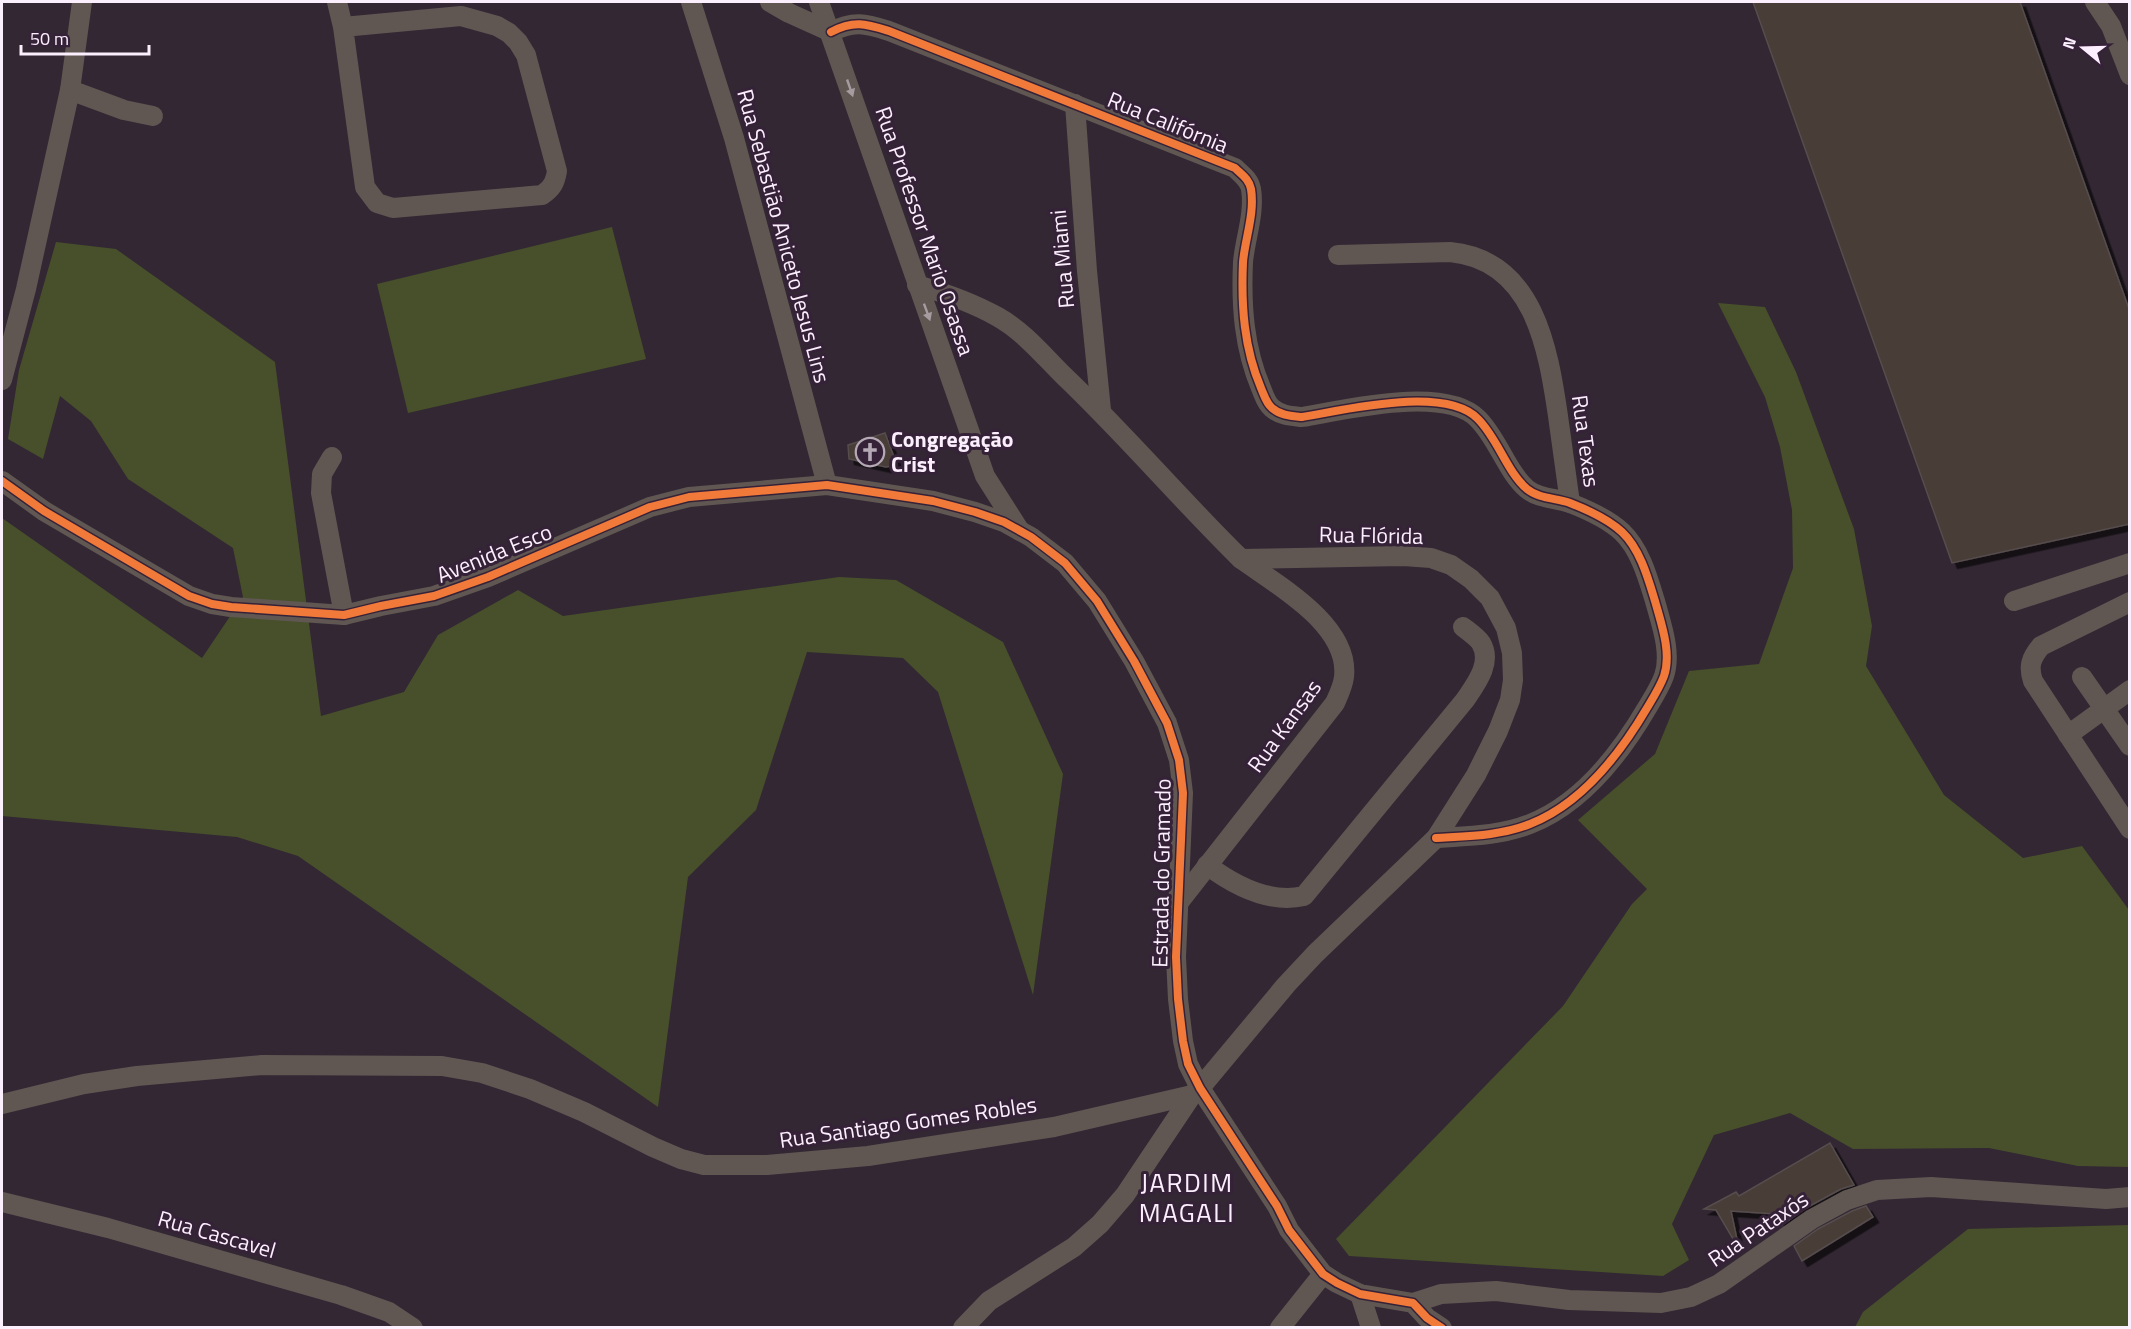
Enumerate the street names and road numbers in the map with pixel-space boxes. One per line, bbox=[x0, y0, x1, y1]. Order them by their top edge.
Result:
street label: Rua Califórnia bbox=[1102, 82, 1234, 162]
street label: Rua Sebastião Aniceto Jesus Lins bbox=[728, 85, 840, 387]
street label: Rua Professor Mario Osassa bbox=[866, 102, 984, 360]
street label: Rua Miami bbox=[1041, 208, 1083, 310]
street label: Rua Texas bbox=[1563, 393, 1609, 489]
street label: Avenida Esco bbox=[431, 514, 557, 592]
street label: Rua Flórida bbox=[1319, 517, 1423, 553]
street label: Rua Kansas bbox=[1239, 672, 1329, 780]
street label: Estrada do Gramado bbox=[1142, 778, 1180, 968]
street label: Rua Santiago Gomes Robles bbox=[777, 1087, 1039, 1157]
street label: Rua Pataxós bbox=[1701, 1183, 1815, 1275]
street label: Rua Cascavel bbox=[154, 1201, 280, 1267]

